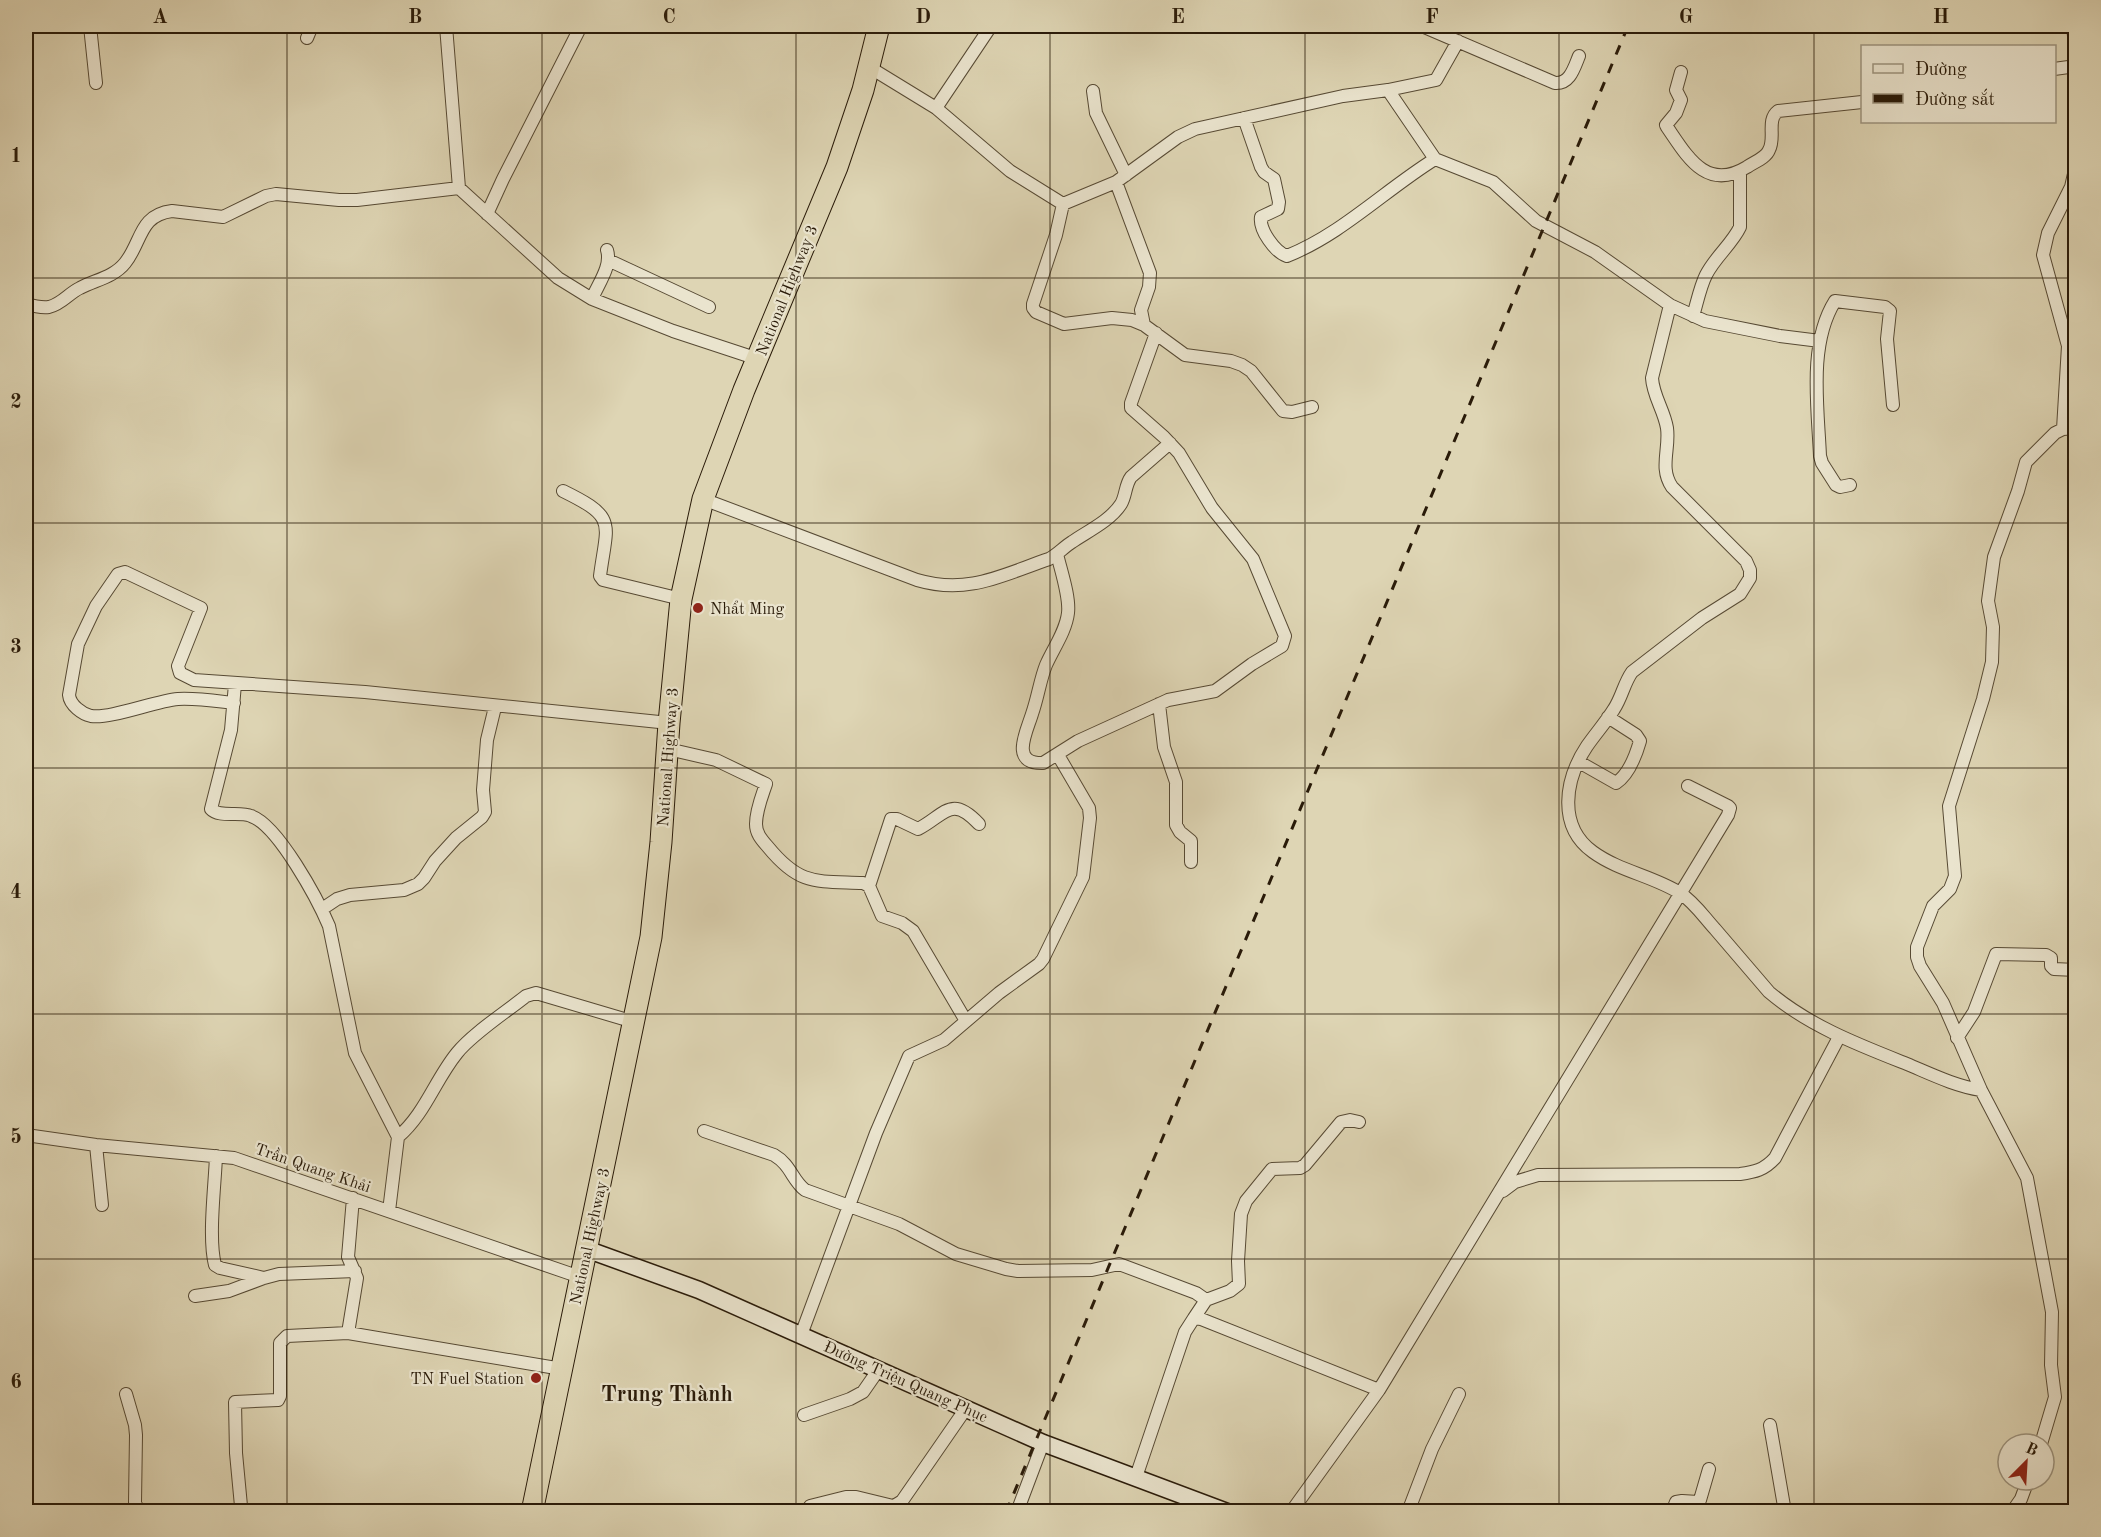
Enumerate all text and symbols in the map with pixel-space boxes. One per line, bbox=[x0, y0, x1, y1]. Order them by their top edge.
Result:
text: A bbox=[152, 8, 168, 28]
text: B bbox=[408, 8, 422, 28]
text: C bbox=[662, 8, 676, 28]
text: D bbox=[915, 8, 931, 28]
text: E bbox=[1171, 8, 1185, 28]
text: F bbox=[1425, 8, 1439, 28]
text: G bbox=[1679, 8, 1693, 28]
text: H bbox=[1933, 8, 1949, 28]
legend bbox=[1861, 45, 2056, 123]
text: Đường bbox=[1915, 61, 1967, 79]
text: Đường sắt bbox=[1915, 88, 1995, 109]
text: 1 bbox=[10, 147, 22, 167]
street label: National Highway 3 bbox=[754, 223, 821, 358]
text: 2 bbox=[10, 393, 22, 413]
place label: Nhẩt Ming bbox=[710, 600, 784, 618]
marker: Nhẩt Ming bbox=[691, 601, 705, 615]
text: 3 bbox=[10, 638, 22, 658]
street label: National Highway 3 bbox=[656, 687, 682, 827]
text: 4 bbox=[10, 883, 22, 903]
text: 5 bbox=[10, 1127, 22, 1148]
street label: Trần Quang Khải bbox=[252, 1139, 373, 1196]
street label: National Highway 3 bbox=[569, 1167, 613, 1306]
street label: Đường Triệu Quang Phục bbox=[821, 1339, 990, 1426]
marker: TN Fuel Station bbox=[529, 1371, 543, 1385]
place label: TN Fuel Station bbox=[410, 1372, 524, 1388]
text: 6 bbox=[10, 1373, 22, 1393]
district label: Trung Thành bbox=[601, 1384, 733, 1406]
north arrow bbox=[1996, 1432, 2056, 1492]
text: B bbox=[2023, 1441, 2040, 1460]

